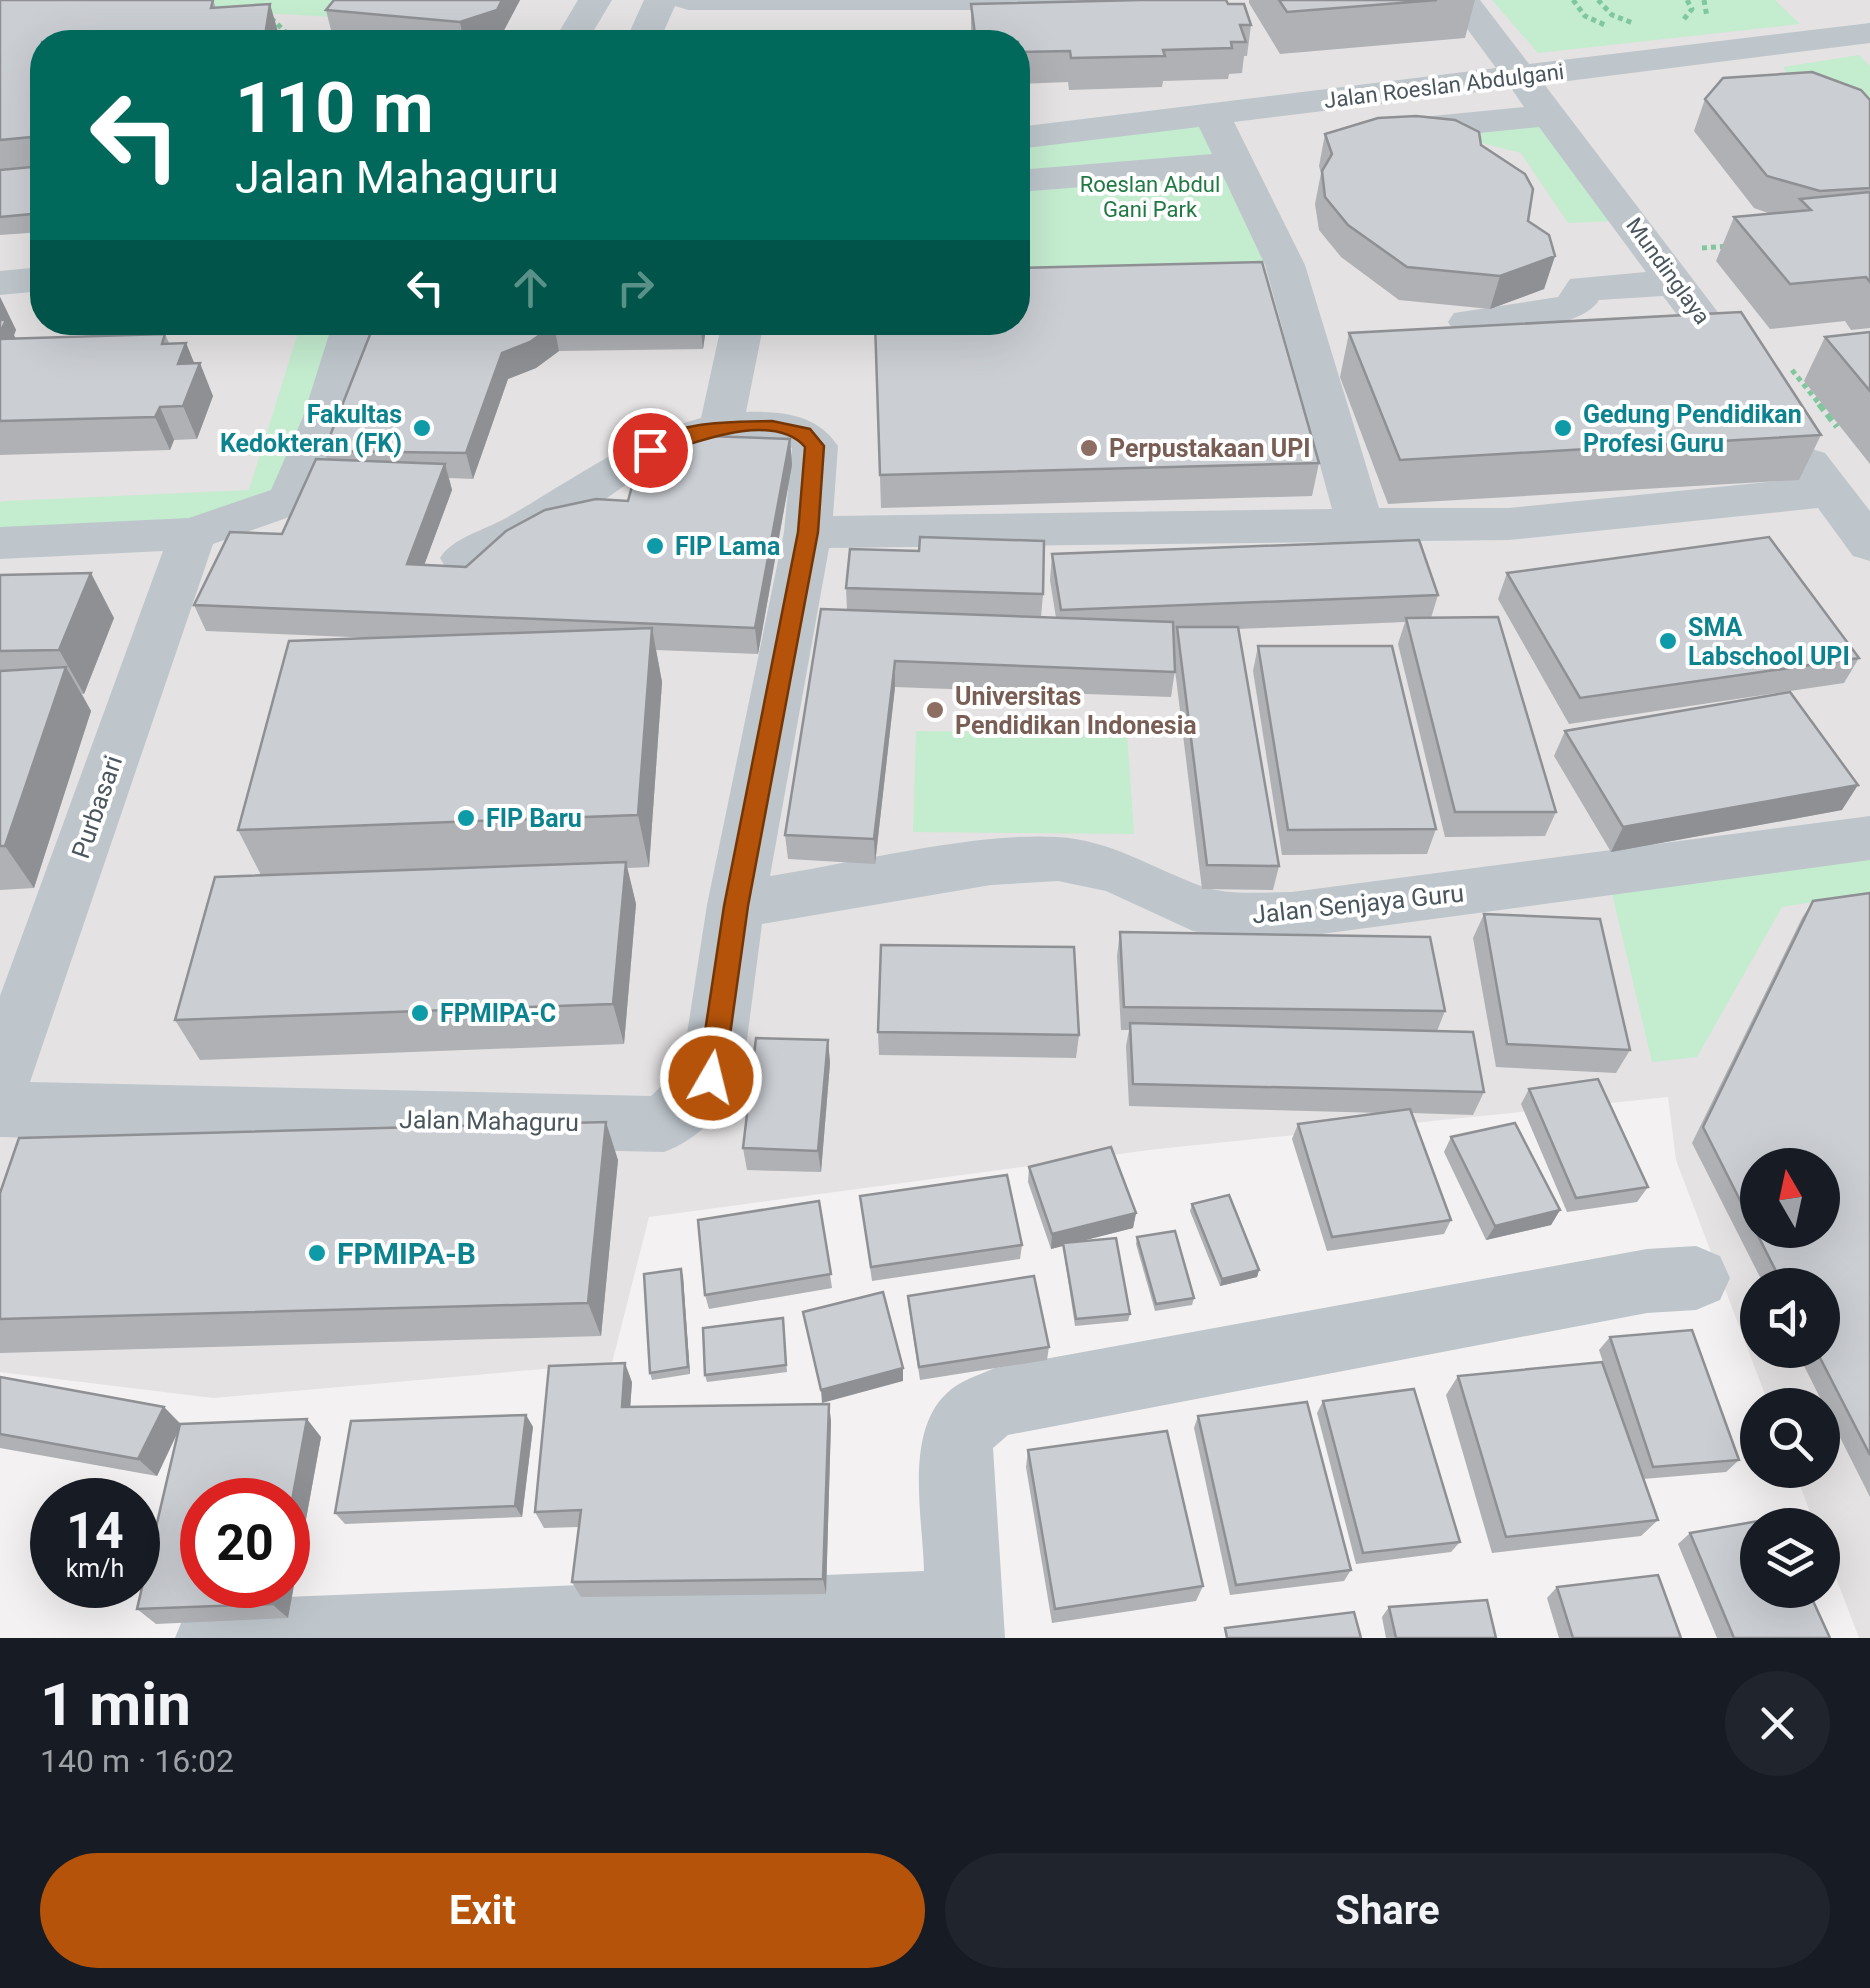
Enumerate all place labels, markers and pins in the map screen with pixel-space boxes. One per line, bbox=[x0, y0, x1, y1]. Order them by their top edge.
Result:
place label: Fakultas Kedokteran (FK) bbox=[220, 400, 402, 458]
place label: Gedung Pendidikan Profesi Guru bbox=[1583, 400, 1802, 458]
pin bbox=[608, 408, 693, 493]
marker: Fakultas Kedokteran (FK) bbox=[411, 417, 433, 439]
marker: Gedung Pendidikan Profesi Guru bbox=[1552, 417, 1574, 439]
place label: Perpustakaan UPI bbox=[1109, 434, 1311, 463]
marker: Perpustakaan UPI bbox=[1078, 437, 1100, 459]
place label: FIP Lama bbox=[675, 532, 780, 561]
marker: FIP Lama bbox=[644, 535, 666, 557]
place label: SMA Labschool UPI bbox=[1688, 613, 1850, 671]
marker: SMA Labschool UPI bbox=[1657, 630, 1679, 652]
place label: Universitas Pendidikan Indonesia bbox=[955, 682, 1197, 740]
marker: Universitas Pendidikan Indonesia bbox=[924, 699, 946, 721]
place label: FIP Baru bbox=[486, 804, 582, 833]
marker: FIP Baru bbox=[455, 807, 477, 829]
place label: FPMIPA-C bbox=[440, 999, 556, 1028]
marker: FPMIPA-C bbox=[409, 1002, 431, 1024]
place label: FPMIPA-B bbox=[337, 1236, 476, 1271]
marker: FPMIPA-B bbox=[306, 1242, 328, 1264]

